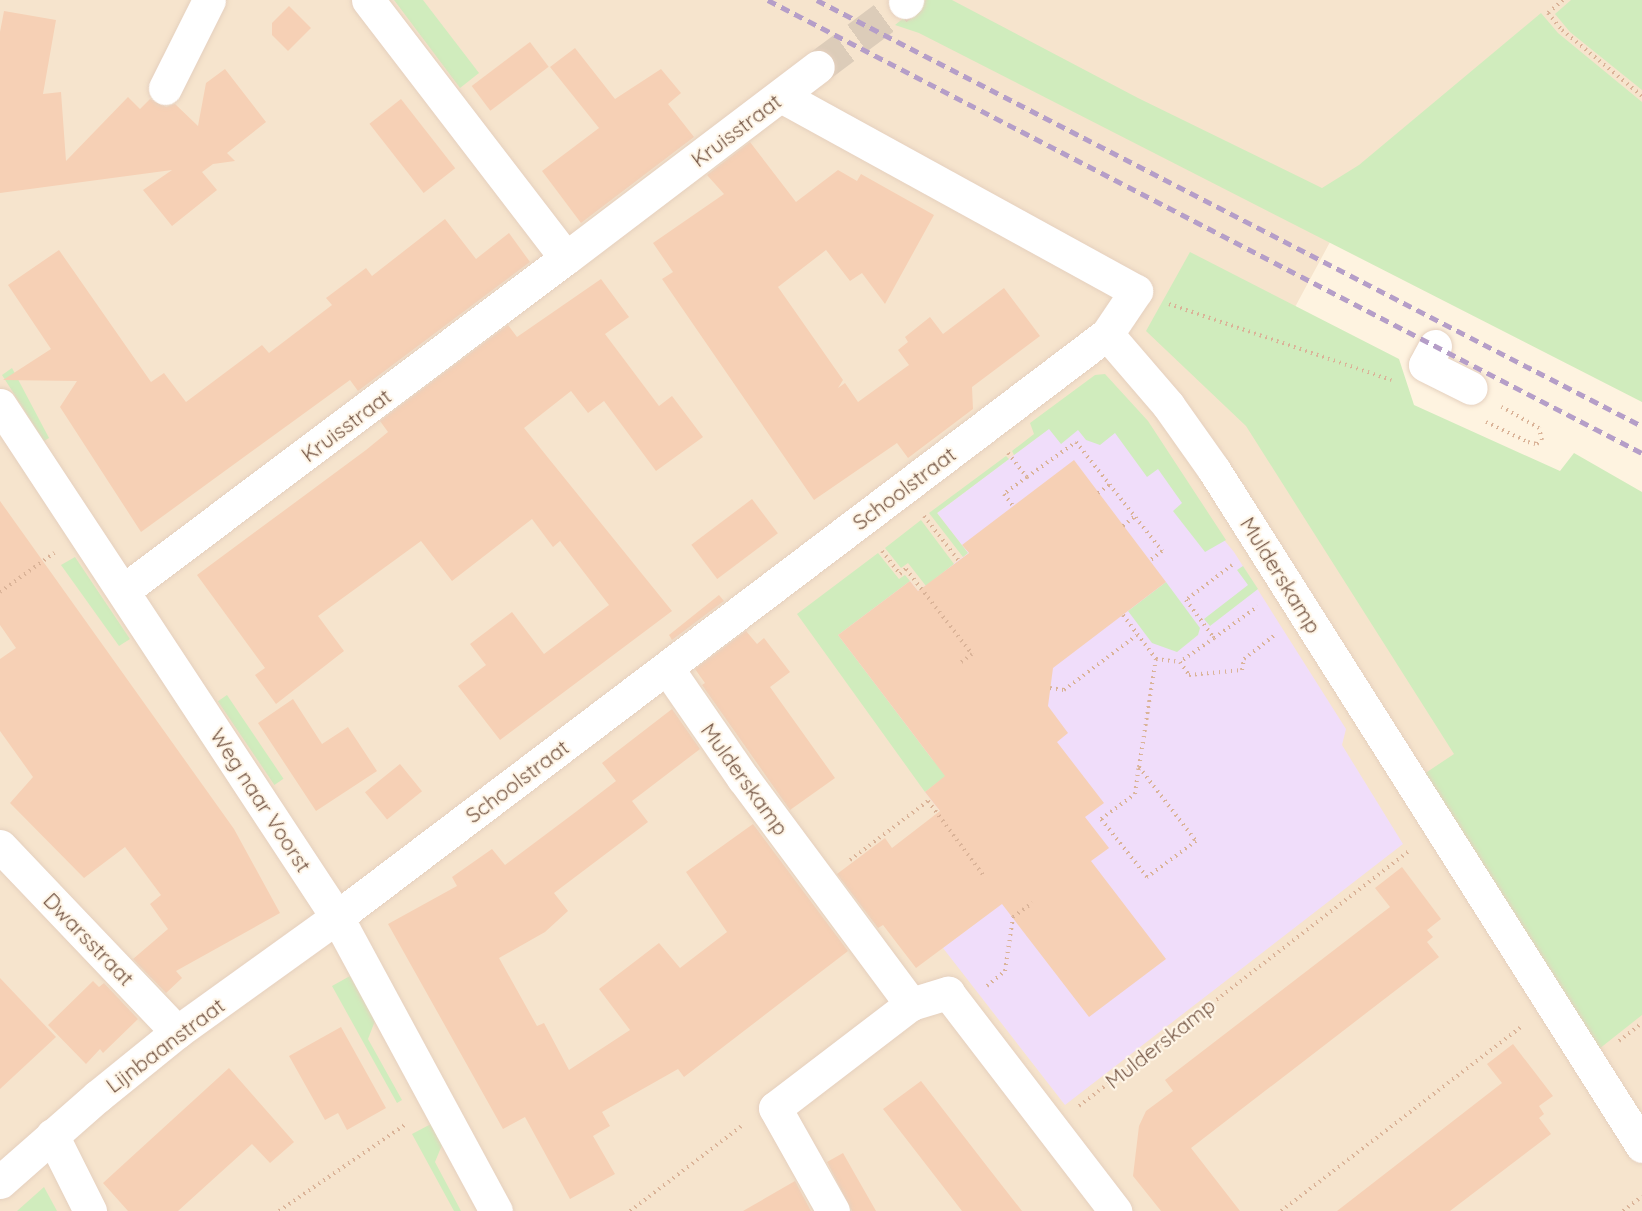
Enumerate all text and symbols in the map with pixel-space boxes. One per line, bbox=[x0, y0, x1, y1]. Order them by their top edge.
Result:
street label: Kruisstraat bbox=[686, 88, 786, 172]
street label: Kruisstraat bbox=[296, 383, 396, 467]
street label: Schoolstraat bbox=[848, 441, 960, 535]
street label: Mulderskamp bbox=[1235, 512, 1327, 638]
street label: Mulderskamp bbox=[696, 718, 794, 840]
street label: Weg naar Voorst bbox=[205, 723, 317, 877]
street label: Schoolstraat bbox=[461, 734, 573, 828]
street label: Dwarsstraat bbox=[39, 887, 139, 991]
street label: Lijnbaanstraat bbox=[101, 992, 229, 1098]
street label: Mulderskamp bbox=[1100, 992, 1220, 1094]

